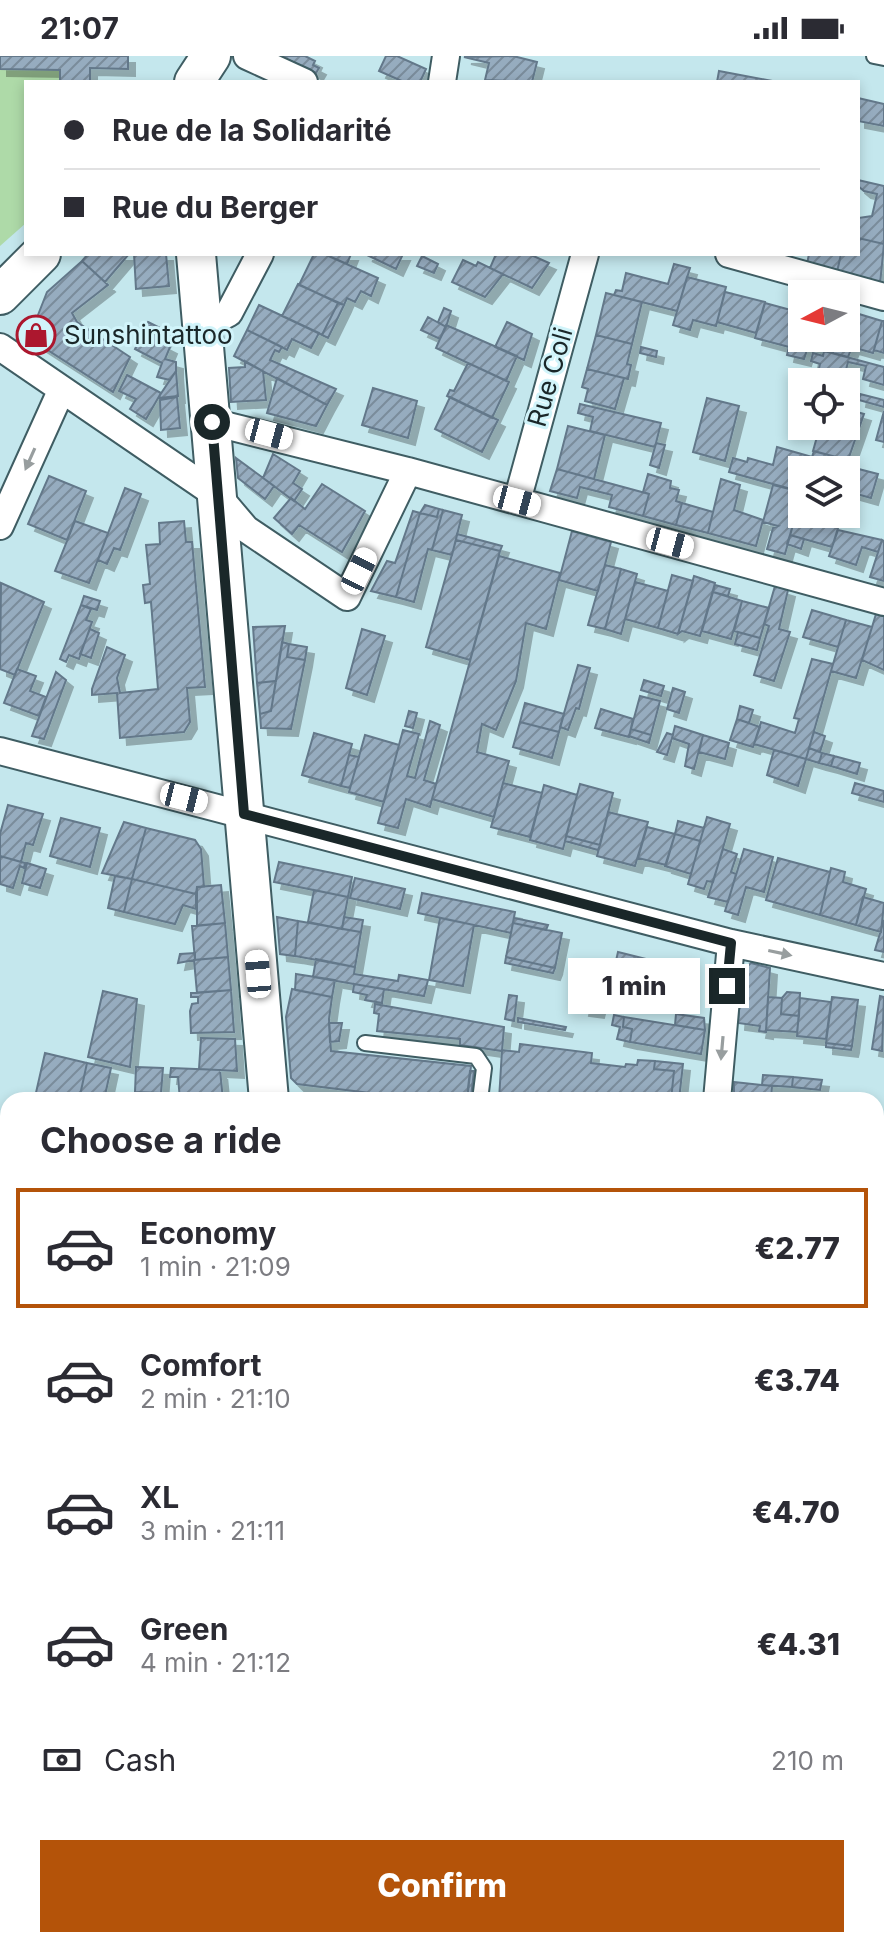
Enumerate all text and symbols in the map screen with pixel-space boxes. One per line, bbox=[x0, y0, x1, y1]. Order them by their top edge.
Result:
text: 21:07 bbox=[40, 10, 119, 46]
text: Rue de la Solidarité bbox=[112, 112, 392, 148]
text: Rue du Berger bbox=[112, 189, 318, 225]
north arrow bbox=[788, 280, 860, 352]
map controls bbox=[788, 280, 860, 528]
shop icon: Sunshintattoo bbox=[15, 314, 57, 356]
place label: Sunshintattoo bbox=[64, 319, 233, 350]
street label: Rue Coli bbox=[521, 324, 578, 430]
button: locate bbox=[788, 368, 860, 440]
route start bbox=[194, 404, 230, 440]
car bbox=[243, 416, 295, 452]
one-way arrow bbox=[24, 447, 37, 470]
button: layers bbox=[788, 456, 860, 528]
car bbox=[491, 483, 543, 519]
car bbox=[644, 525, 696, 561]
car bbox=[338, 544, 380, 598]
car bbox=[158, 781, 210, 815]
one-way arrow bbox=[768, 947, 793, 960]
car bbox=[244, 949, 272, 999]
callout: 1 min bbox=[567, 958, 699, 1014]
route end bbox=[709, 968, 745, 1004]
text: 1 min bbox=[601, 970, 667, 1001]
one-way arrow bbox=[715, 1036, 728, 1061]
text: Choose a ride bbox=[40, 1118, 282, 1162]
icon: car bbox=[44, 1212, 116, 1284]
text: Economy bbox=[140, 1215, 276, 1251]
text: €2.77 bbox=[755, 1230, 840, 1266]
text: 1 min · 21:09 bbox=[140, 1251, 291, 1282]
icon: car bbox=[44, 1344, 116, 1416]
text: Comfort bbox=[140, 1347, 261, 1383]
text: €3.74 bbox=[754, 1362, 840, 1398]
text: 2 min · 21:10 bbox=[140, 1383, 291, 1414]
icon: car bbox=[44, 1476, 116, 1548]
text: XL bbox=[140, 1479, 179, 1515]
text: €4.70 bbox=[752, 1494, 840, 1530]
text: 3 min · 21:11 bbox=[140, 1515, 285, 1546]
icon: car bbox=[44, 1608, 116, 1680]
text: Green bbox=[140, 1611, 228, 1647]
text: €4.31 bbox=[757, 1626, 840, 1662]
text: 4 min · 21:12 bbox=[140, 1647, 291, 1678]
icon: cash bbox=[40, 1738, 84, 1782]
text: Cash bbox=[104, 1742, 176, 1778]
text: 210 m bbox=[771, 1745, 844, 1776]
button: Confirm bbox=[40, 1840, 844, 1932]

